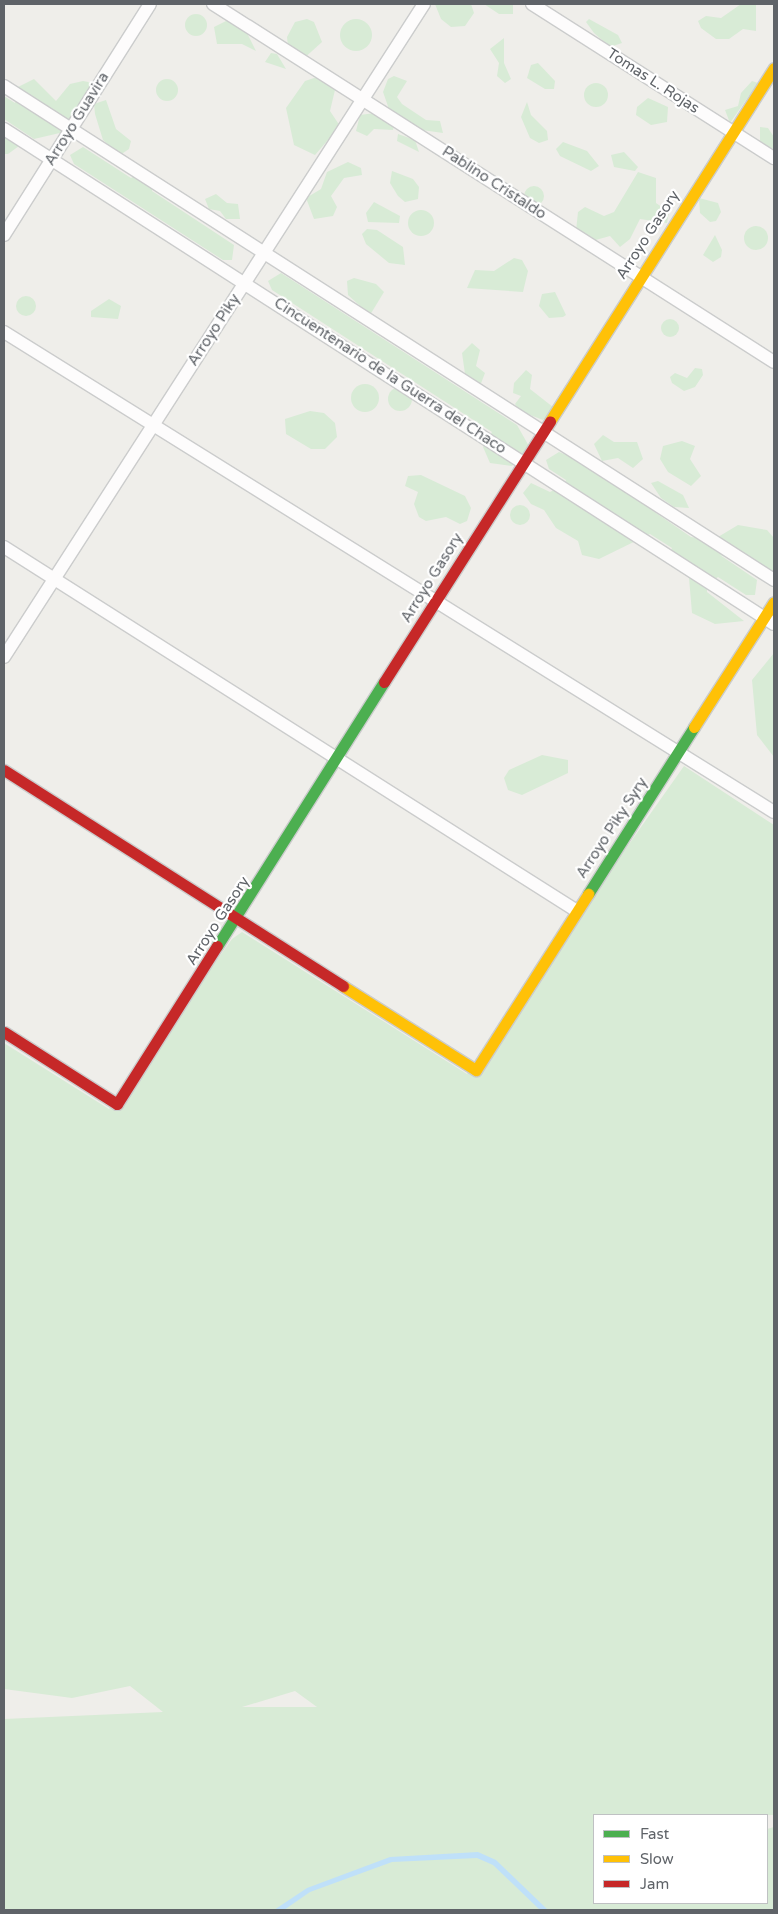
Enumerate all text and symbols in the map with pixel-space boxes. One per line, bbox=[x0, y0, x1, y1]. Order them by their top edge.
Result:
street label: Tomas L. Rojas bbox=[604, 45, 702, 117]
street label: Arroyo Guavira bbox=[41, 69, 113, 169]
street label: Pablino Cristaldo bbox=[439, 143, 549, 223]
street label: Arroyo Gasory bbox=[613, 187, 683, 283]
street label: Arroyo Piky bbox=[184, 291, 244, 369]
street label: Cincuentenario de la Guerra del Chaco bbox=[270, 294, 510, 458]
street label: Arroyo Gasory bbox=[397, 530, 467, 626]
street label: Arroyo Piky Syry bbox=[573, 774, 651, 882]
street label: Arroyo Gasory bbox=[183, 873, 253, 969]
legend bbox=[593, 1814, 768, 1904]
text: Fast bbox=[640, 1825, 669, 1843]
text: Slow bbox=[640, 1850, 674, 1868]
text: Jam bbox=[640, 1875, 669, 1893]

